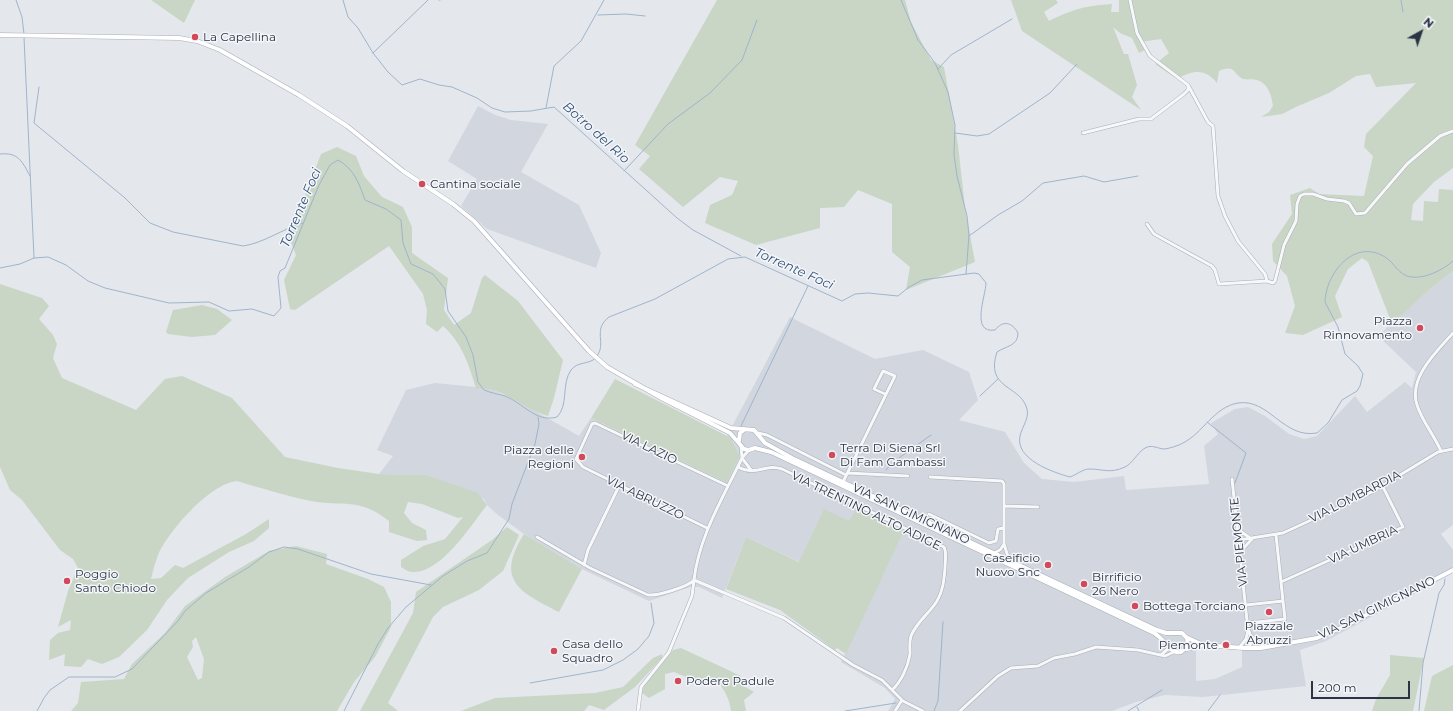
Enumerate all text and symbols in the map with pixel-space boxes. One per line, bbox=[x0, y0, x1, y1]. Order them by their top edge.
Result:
north arrow bbox=[1401, 12, 1441, 52]
text: N bbox=[1421, 15, 1437, 31]
place label: La Capellina bbox=[203, 30, 276, 44]
marker: La Capellina bbox=[190, 32, 200, 42]
water label: Botro del Rio bbox=[559, 99, 633, 167]
water label: Torrente Foci bbox=[277, 166, 325, 250]
place label: Cantina sociale bbox=[430, 177, 521, 191]
marker: Cantina sociale bbox=[417, 179, 427, 189]
water label: Torrente Foci bbox=[752, 245, 836, 293]
place label: Piazza Rinnovamento bbox=[1323, 314, 1412, 342]
marker: Piazza Rinnovamento bbox=[1415, 323, 1425, 333]
street label: VIA LAZIO bbox=[619, 428, 679, 468]
place label: Terra Di Siena Srl Di Fam Gambassi bbox=[840, 441, 946, 469]
place label: Piazza delle Regioni bbox=[504, 443, 574, 471]
marker: Terra Di Siena Srl Di Fam Gambassi bbox=[827, 450, 837, 460]
marker: Piazza delle Regioni bbox=[577, 452, 587, 462]
street label: VIA TRENTINO ALTO ADIGE bbox=[789, 468, 943, 554]
street label: VIA LOMBARDIA bbox=[1307, 468, 1403, 526]
street label: VIA ABRUZZO bbox=[604, 473, 686, 523]
street label: VIA SAN GIMIGNANO bbox=[850, 480, 972, 548]
street label: VIA PIEMONTE bbox=[1227, 497, 1251, 587]
street label: VIA UMBRIA bbox=[1326, 523, 1400, 567]
place label: Caseificio Nuovo Snc bbox=[976, 551, 1040, 579]
marker: Caseificio Nuovo Snc bbox=[1043, 560, 1053, 570]
place label: Poggio Santo Chiodo bbox=[75, 567, 156, 595]
place label: Birrificio 26 Nero bbox=[1092, 570, 1142, 598]
street label: VIA SAN GIMIGNANO bbox=[1316, 573, 1438, 643]
marker: Poggio Santo Chiodo bbox=[62, 576, 72, 586]
marker: Birrificio 26 Nero bbox=[1079, 579, 1089, 589]
place label: Bottega Torciano bbox=[1143, 599, 1246, 613]
marker: Bottega Torciano bbox=[1130, 601, 1140, 611]
marker: Piazzale Abruzzi bbox=[1264, 607, 1274, 617]
place label: Piazzale Abruzzi bbox=[1245, 619, 1293, 647]
place label: Casa dello Squadro bbox=[562, 637, 623, 665]
place label: Piemonte bbox=[1159, 638, 1218, 652]
marker: Piemonte bbox=[1221, 640, 1231, 650]
marker: Casa dello Squadro bbox=[549, 646, 559, 656]
scale bar bbox=[1313, 673, 1412, 699]
place label: Podere Padule bbox=[686, 674, 775, 688]
marker: Podere Padule bbox=[673, 676, 683, 686]
text: 200 m bbox=[1318, 680, 1357, 695]

